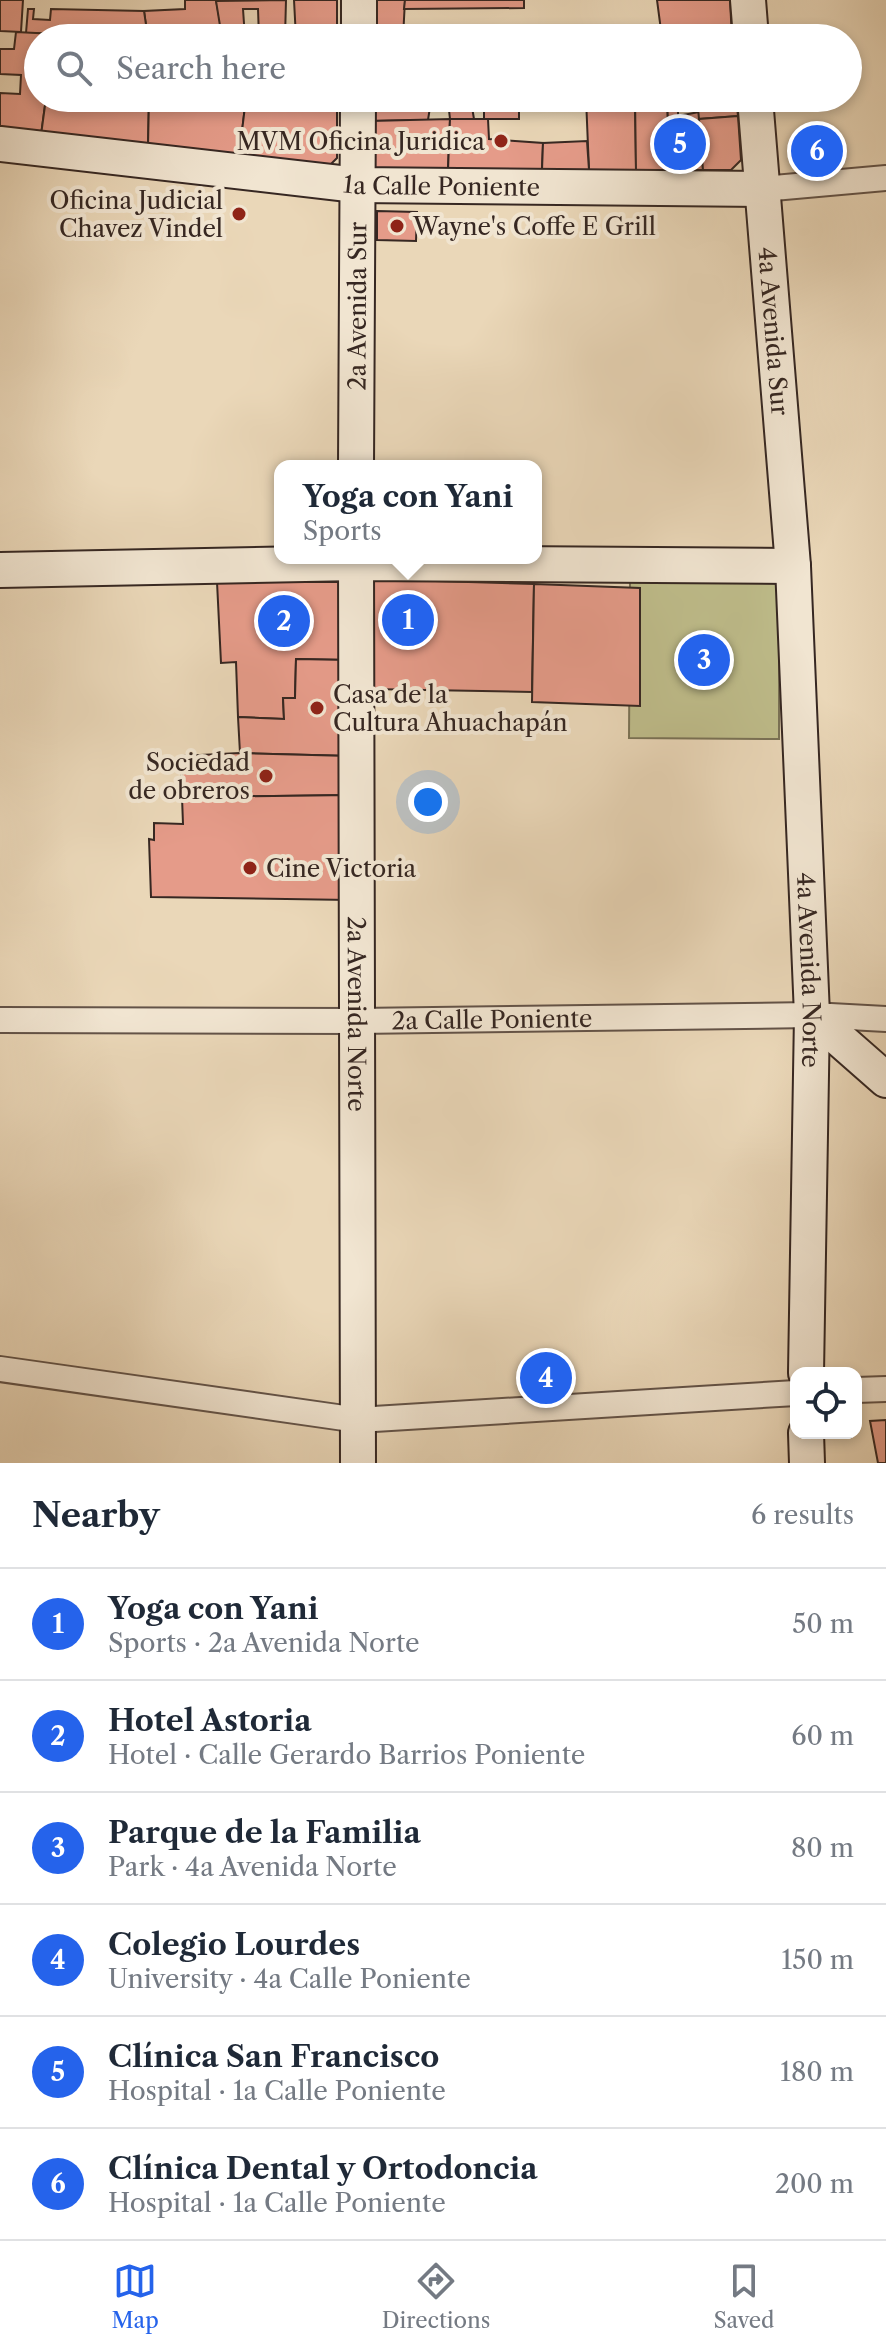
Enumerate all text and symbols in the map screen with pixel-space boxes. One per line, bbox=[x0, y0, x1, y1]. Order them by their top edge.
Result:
search box bbox=[24, 24, 862, 112]
icon: search bbox=[52, 46, 96, 90]
text: Search here bbox=[116, 50, 286, 87]
pin: 5 bbox=[654, 114, 706, 174]
pin: 6 bbox=[791, 121, 843, 181]
place label: MVM Oficina Juridica bbox=[236, 127, 485, 156]
marker: MVM Oficina Juridica bbox=[492, 132, 510, 150]
street label: 1a Calle Poniente bbox=[342, 169, 540, 201]
place label: Oficina Judicial Chavez Vindel bbox=[50, 186, 223, 243]
marker: Oficina Judicial Chavez Vindel bbox=[230, 205, 248, 223]
place label: Wayne's Coffe E Grill bbox=[412, 212, 656, 241]
marker: Wayne's Coffe E Grill bbox=[388, 217, 406, 235]
street label: 2a Avenida Sur bbox=[342, 222, 372, 390]
street label: 4a Avenida Sur bbox=[753, 246, 795, 417]
popup bbox=[274, 460, 542, 564]
text: Yoga con Yani bbox=[303, 478, 513, 515]
text: Sports bbox=[303, 515, 382, 547]
pin: 1 bbox=[382, 590, 434, 650]
pin: 2 bbox=[258, 591, 310, 651]
pin: 3 bbox=[678, 630, 730, 690]
place label: Casa de la Cultura Ahuachapán bbox=[333, 680, 568, 737]
marker: Casa de la Cultura Ahuachapán bbox=[308, 699, 326, 717]
place label: Sociedad de obreros bbox=[128, 748, 250, 805]
marker: Sociedad de obreros bbox=[257, 767, 275, 785]
your location bbox=[408, 782, 448, 822]
place label: Cine Victoria bbox=[266, 854, 417, 883]
marker: Cine Victoria bbox=[241, 859, 259, 877]
street label: 4a Avenida Norte bbox=[791, 872, 827, 1068]
street label: 2a Avenida Norte bbox=[342, 916, 372, 1112]
street label: 2a Calle Poniente bbox=[391, 1003, 593, 1035]
pin: 4 bbox=[520, 1348, 572, 1408]
map controls bbox=[790, 1367, 862, 1439]
button: locate bbox=[790, 1367, 862, 1439]
text: Nearby bbox=[32, 1494, 160, 1536]
text: 6 results bbox=[751, 1499, 854, 1531]
text: Yoga con Yani bbox=[108, 1590, 318, 1627]
text: 1 bbox=[52, 1608, 64, 1640]
text: 50 m bbox=[792, 1608, 854, 1640]
text: Sports · 2a Avenida Norte bbox=[108, 1627, 420, 1659]
text: Hotel Astoria bbox=[108, 1702, 312, 1739]
text: 2 bbox=[50, 1720, 66, 1752]
text: 60 m bbox=[791, 1720, 854, 1752]
text: Hotel · Calle Gerardo Barrios Poniente bbox=[108, 1739, 585, 1771]
text: Parque de la Familia bbox=[108, 1814, 421, 1851]
text: 3 bbox=[51, 1832, 65, 1864]
text: 80 m bbox=[791, 1832, 854, 1864]
text: Park · 4a Avenida Norte bbox=[108, 1851, 397, 1883]
text: Colegio Lourdes bbox=[108, 1926, 360, 1963]
text: 4 bbox=[50, 1944, 66, 1976]
text: 150 m bbox=[781, 1944, 854, 1976]
text: University · 4a Calle Poniente bbox=[108, 1963, 471, 1995]
text: Clínica San Francisco bbox=[108, 2038, 439, 2075]
text: 5 bbox=[51, 2056, 65, 2088]
text: 180 m bbox=[780, 2056, 854, 2088]
text: Hospital · 1a Calle Poniente bbox=[108, 2075, 446, 2107]
text: Clínica Dental y Ortodoncia bbox=[108, 2150, 538, 2187]
text: 6 bbox=[50, 2168, 66, 2200]
text: 200 m bbox=[775, 2168, 854, 2200]
text: Hospital · 1a Calle Poniente bbox=[108, 2187, 446, 2219]
tab: Map bbox=[111, 2259, 159, 2334]
tab: Directions bbox=[382, 2259, 490, 2334]
tab: Saved bbox=[713, 2259, 774, 2334]

